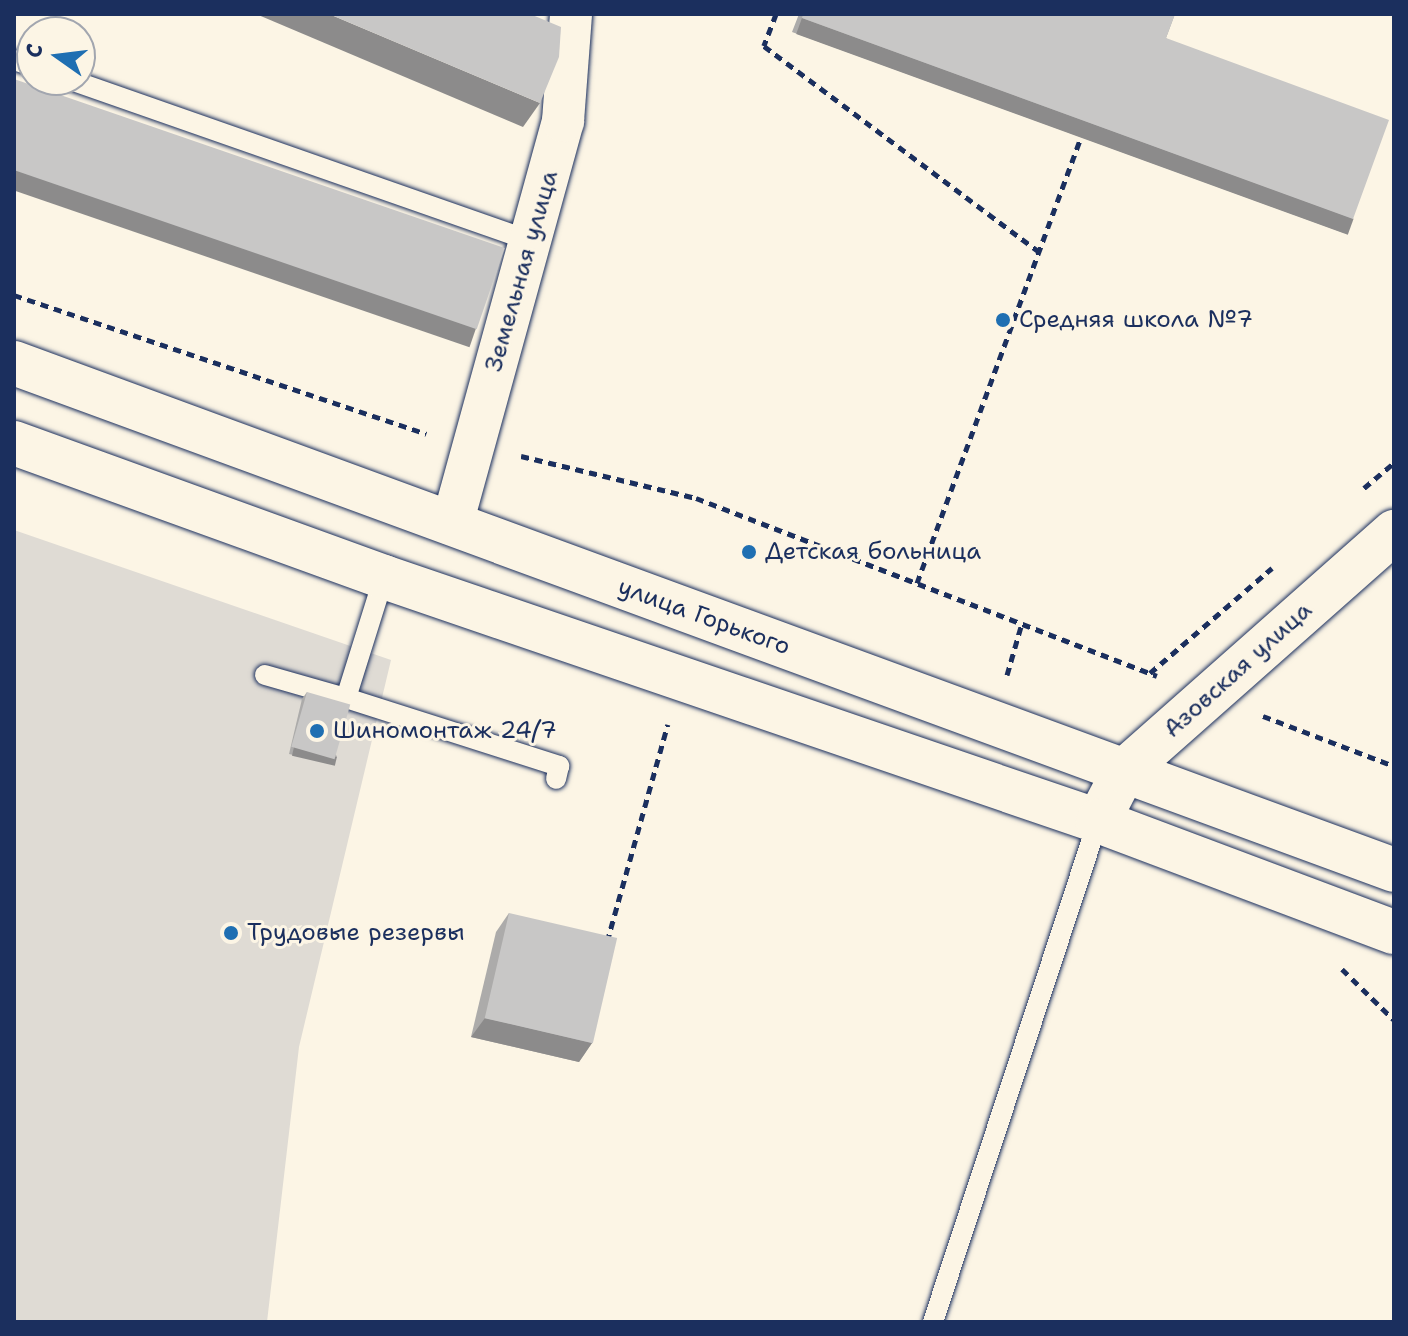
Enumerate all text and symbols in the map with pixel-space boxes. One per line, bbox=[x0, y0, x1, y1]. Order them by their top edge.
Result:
north arrow bbox=[16, 16, 96, 96]
text: С bbox=[18, 40, 50, 61]
street label: Земельная улица bbox=[479, 167, 565, 375]
place label: Средняя школа №7 bbox=[1019, 306, 1253, 334]
marker: Средняя школа №7 bbox=[994, 311, 1012, 329]
place label: Детская больница bbox=[765, 538, 981, 566]
marker: Детская больница bbox=[740, 543, 758, 561]
street label: улица Горького bbox=[614, 573, 794, 661]
street label: Азовская улица bbox=[1158, 596, 1318, 744]
place label: Шиномонтаж 24/7 bbox=[333, 717, 557, 745]
marker: Шиномонтаж 24/7 bbox=[308, 722, 326, 740]
place label: Трудовые резервы bbox=[247, 919, 465, 947]
marker: Трудовые резервы bbox=[222, 924, 240, 942]

